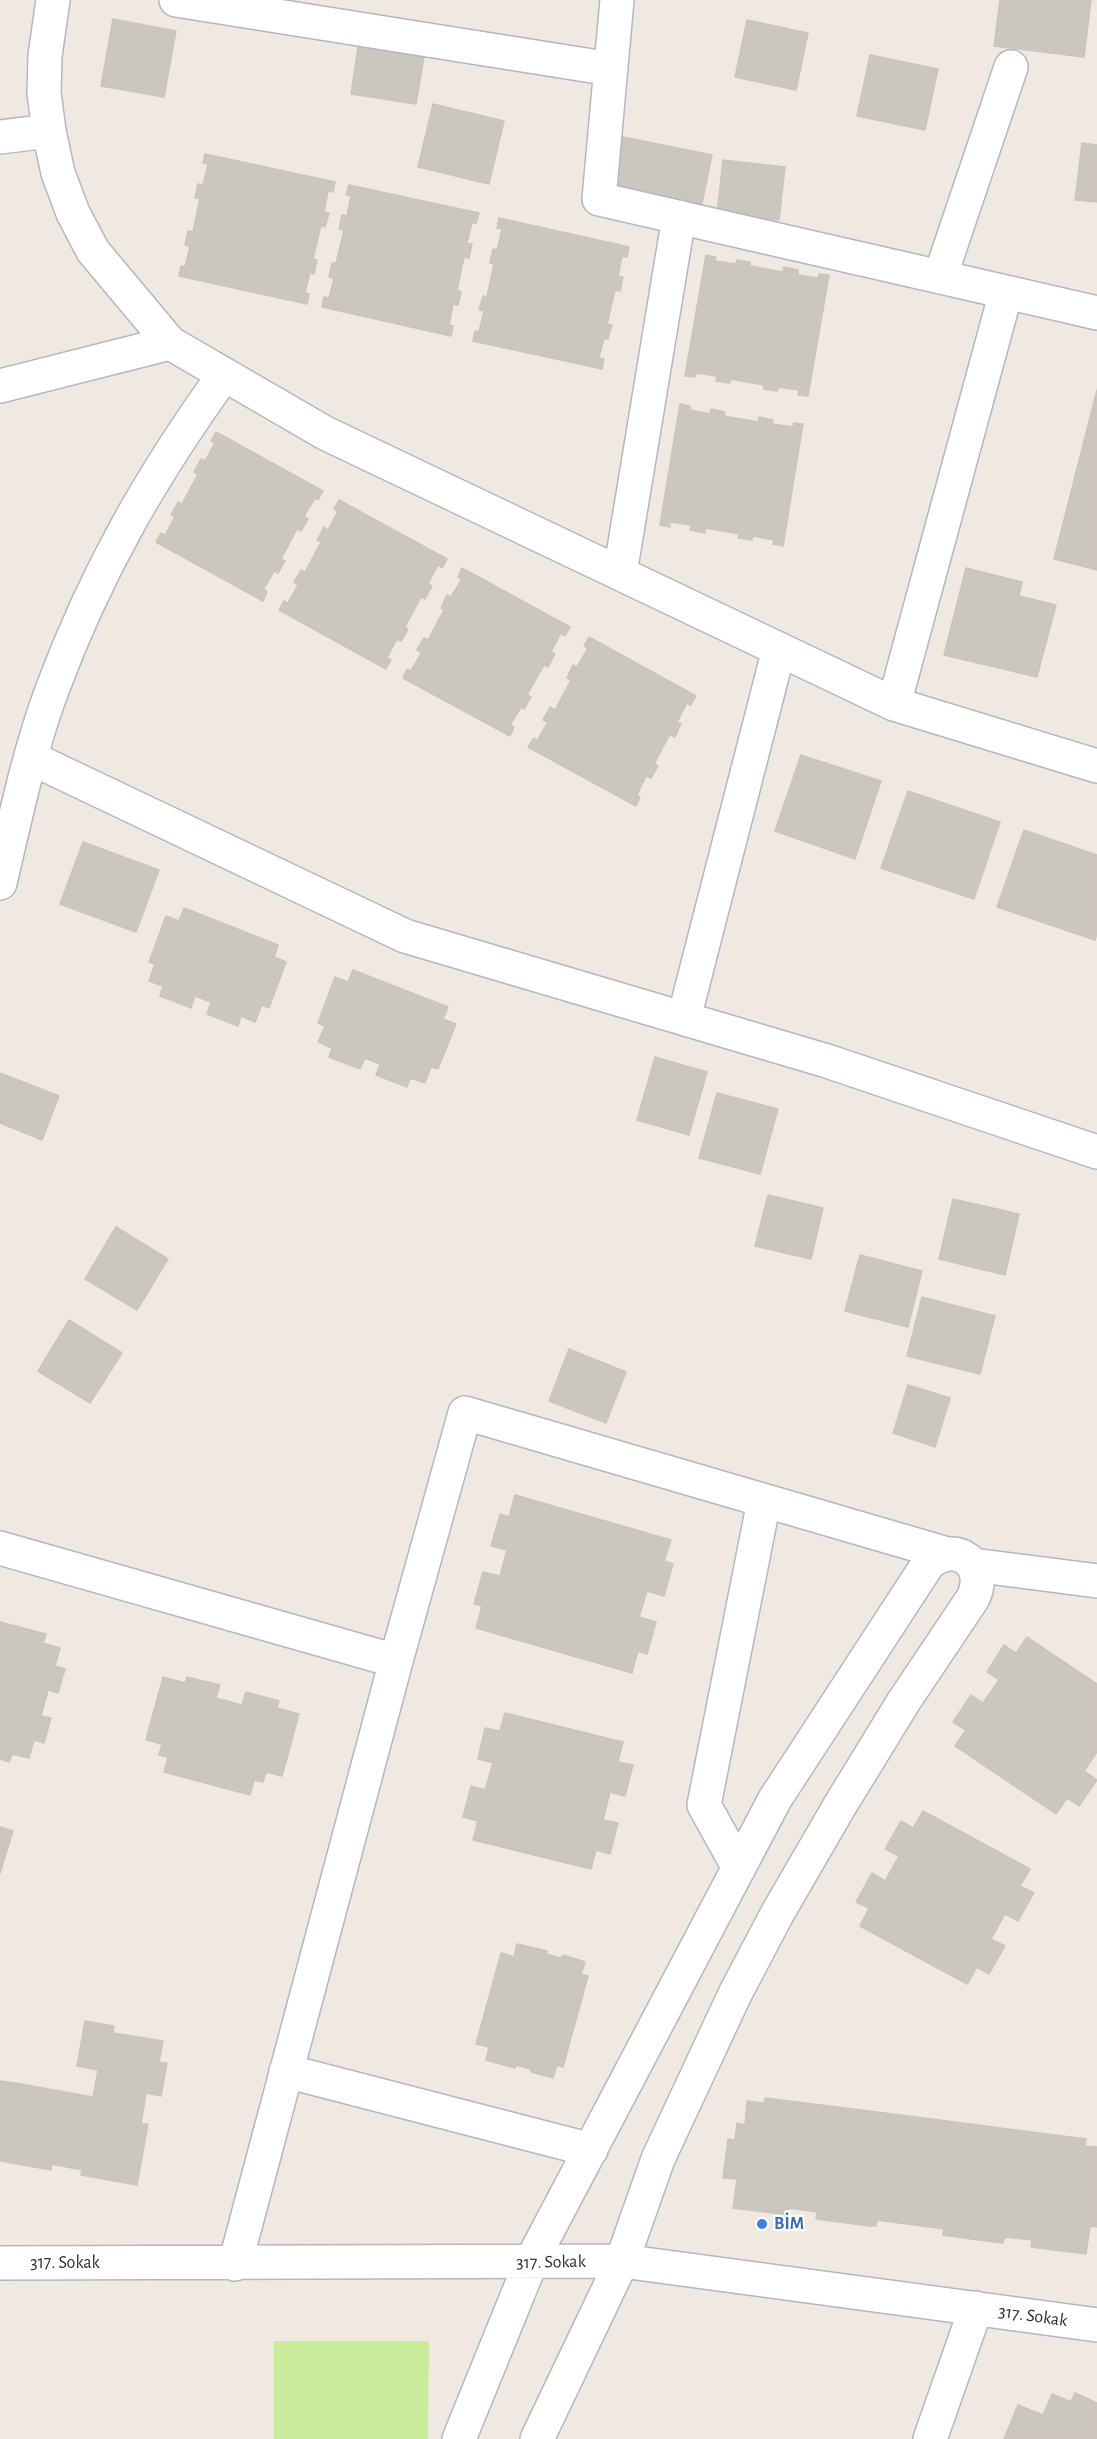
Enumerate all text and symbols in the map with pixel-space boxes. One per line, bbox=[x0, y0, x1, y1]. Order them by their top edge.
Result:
place label: BİM bbox=[774, 2213, 804, 2235]
marker: BİM bbox=[755, 2217, 769, 2231]
street label: 317. Sokak bbox=[516, 2251, 586, 2273]
street label: 317. Sokak bbox=[30, 2252, 100, 2274]
street label: 317. Sokak bbox=[997, 2300, 1069, 2332]

